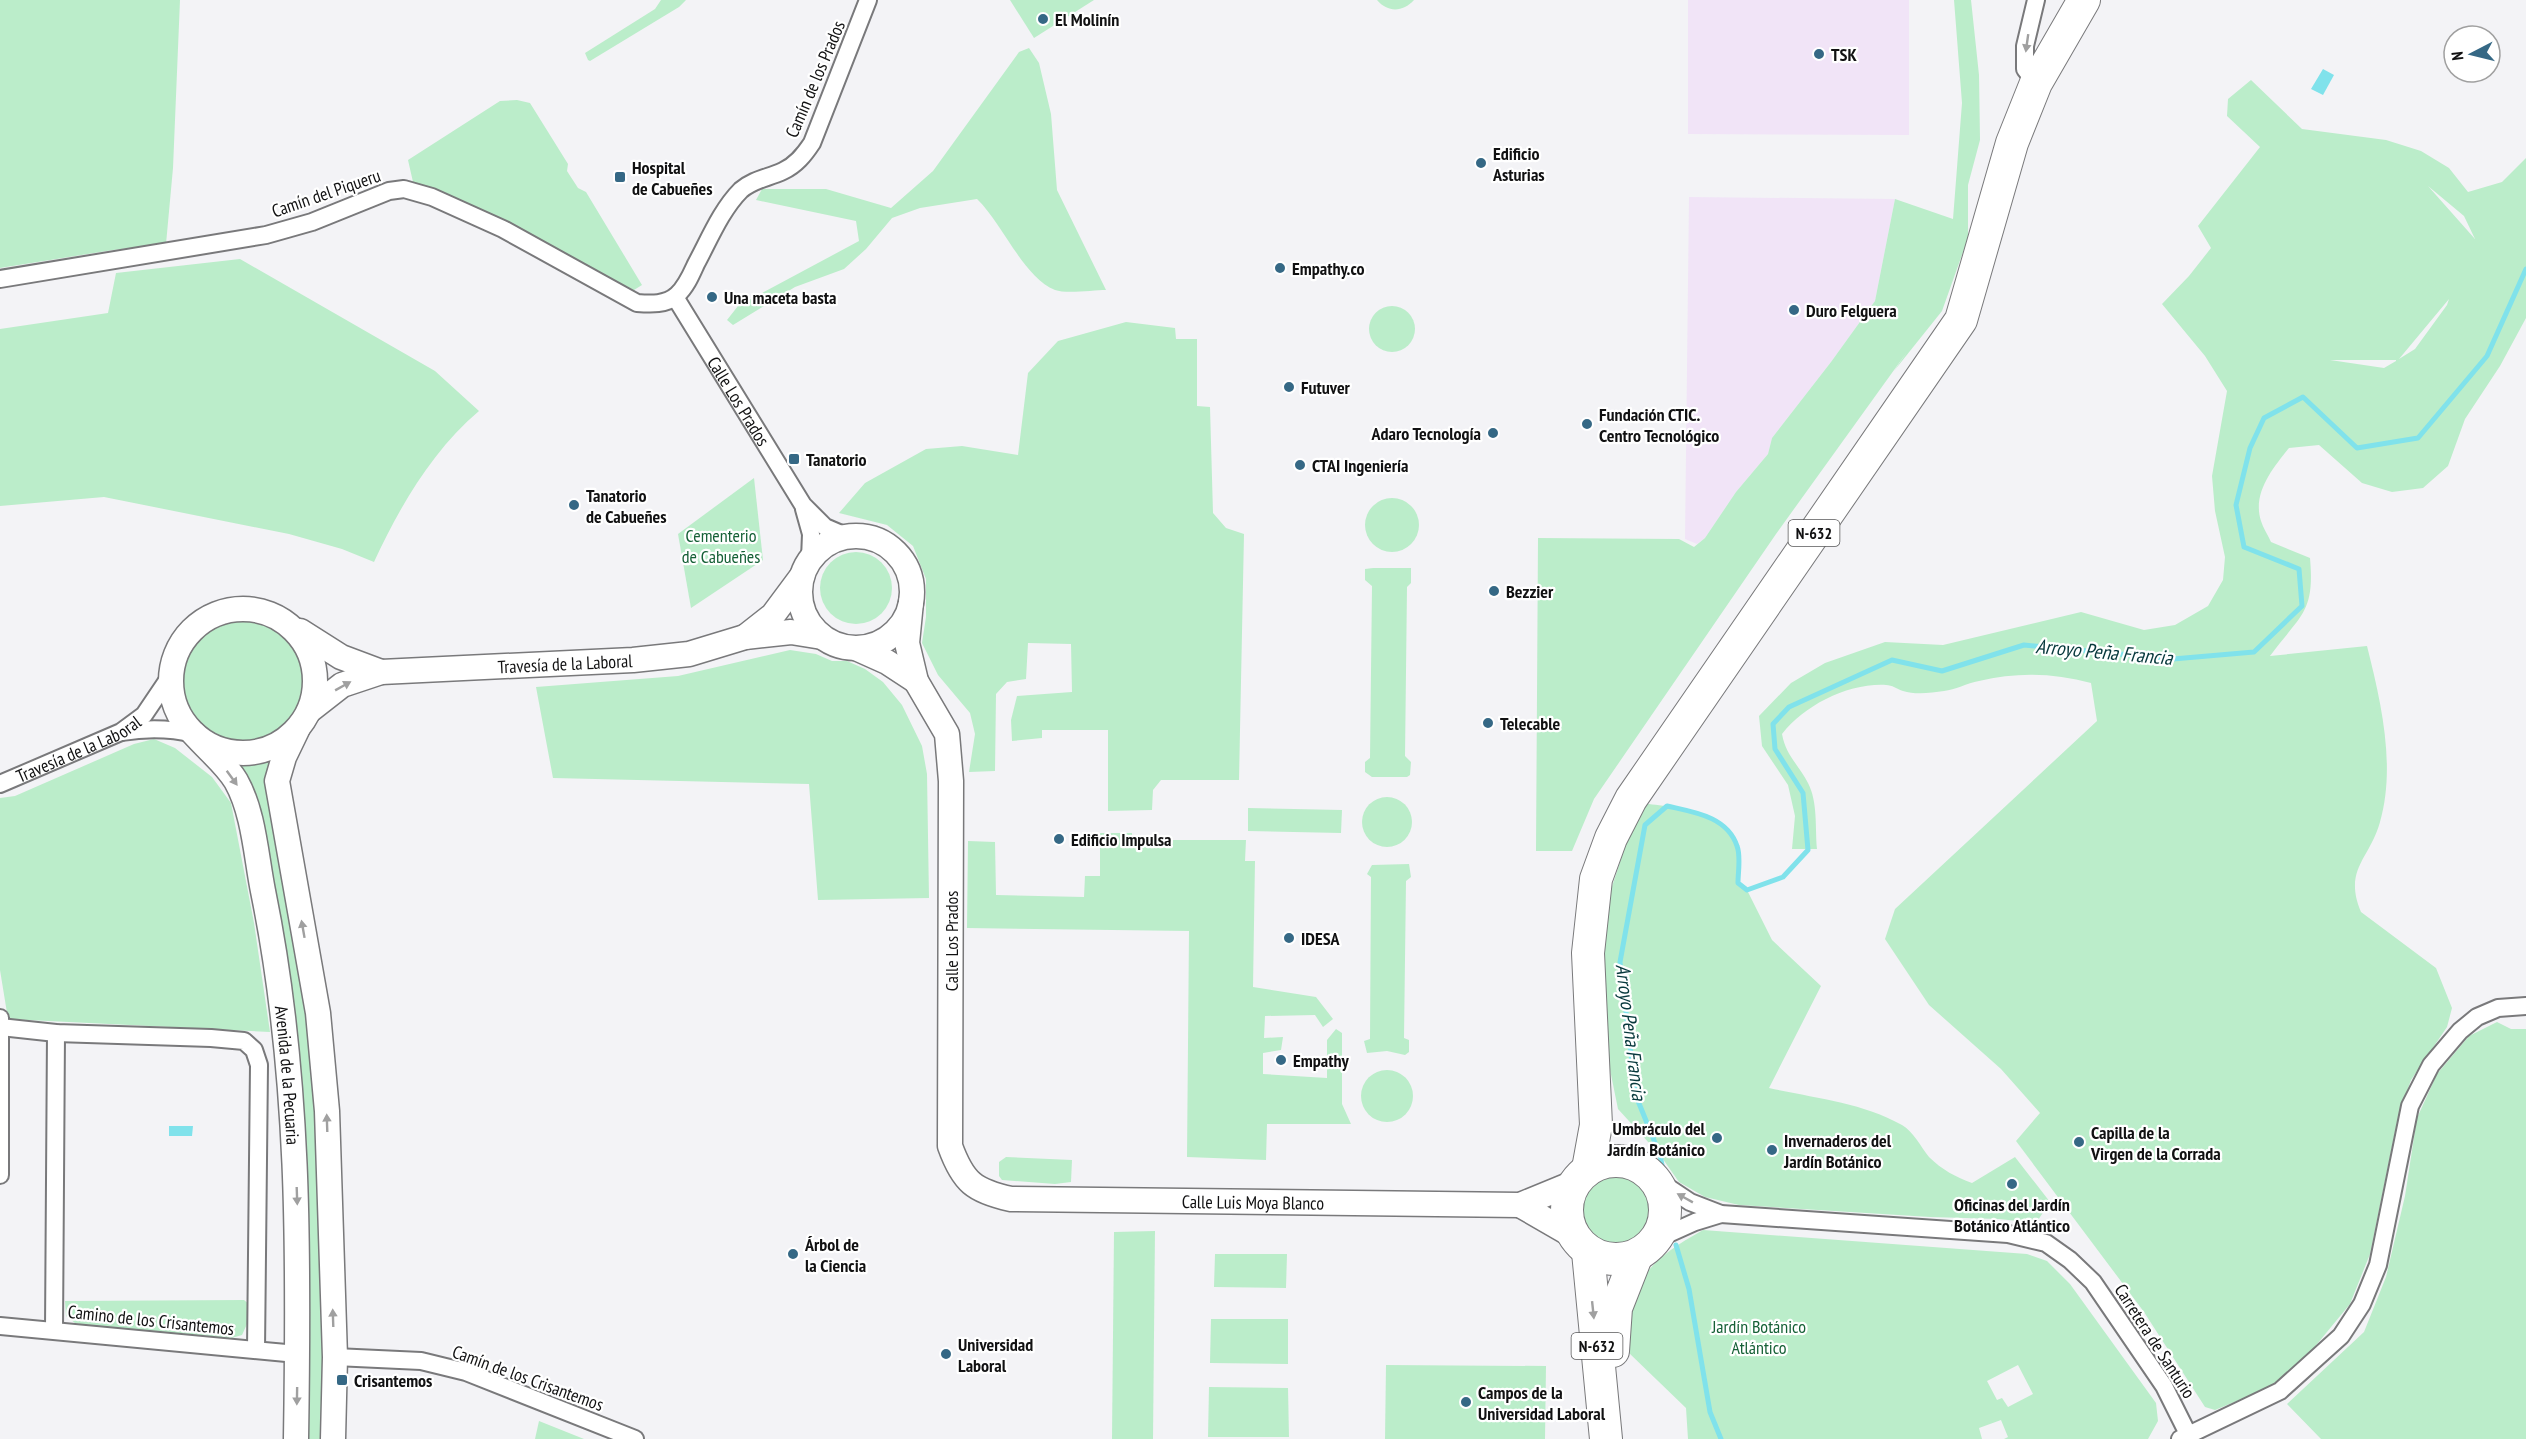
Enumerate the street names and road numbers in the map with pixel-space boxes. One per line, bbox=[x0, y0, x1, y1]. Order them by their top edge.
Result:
street label: Camín de los Prados bbox=[780, 17, 850, 141]
street label: Camín del Piqueru bbox=[269, 164, 383, 222]
street label: Calle Los Prados bbox=[703, 352, 775, 450]
road number: N-632 bbox=[1788, 520, 1840, 546]
street label: Travesía de la Laboral bbox=[497, 649, 634, 678]
street label: Travesía de la Laboral bbox=[13, 709, 146, 787]
street label: Calle Los Prados bbox=[940, 891, 963, 991]
street label: Avenida de la Pecuaria bbox=[270, 1004, 305, 1145]
street label: Calle Luis Moya Blanco bbox=[1182, 1190, 1324, 1214]
street label: Carretera de Santurio bbox=[2109, 1279, 2201, 1403]
street label: Camino de los Crisantemos bbox=[67, 1300, 235, 1340]
road number: N-632 bbox=[1572, 1333, 1622, 1359]
street label: Camín de los Crisantemos bbox=[449, 1340, 607, 1416]

